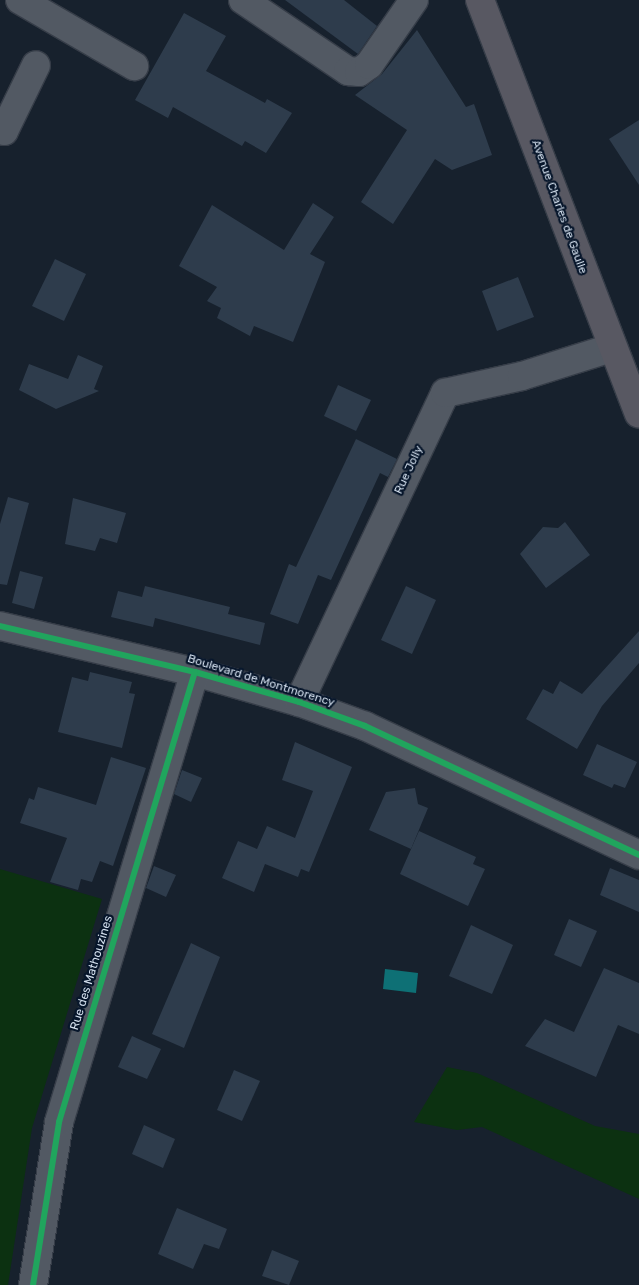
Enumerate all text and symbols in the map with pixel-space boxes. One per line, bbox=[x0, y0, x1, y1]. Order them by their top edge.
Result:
street label: Avenue Charles de Gaulle bbox=[528, 138, 590, 276]
street label: Rue Jolly bbox=[392, 444, 426, 496]
street label: Boulevard de Montmorency bbox=[186, 652, 336, 710]
street label: Rue des Mathouzines bbox=[68, 914, 116, 1032]

